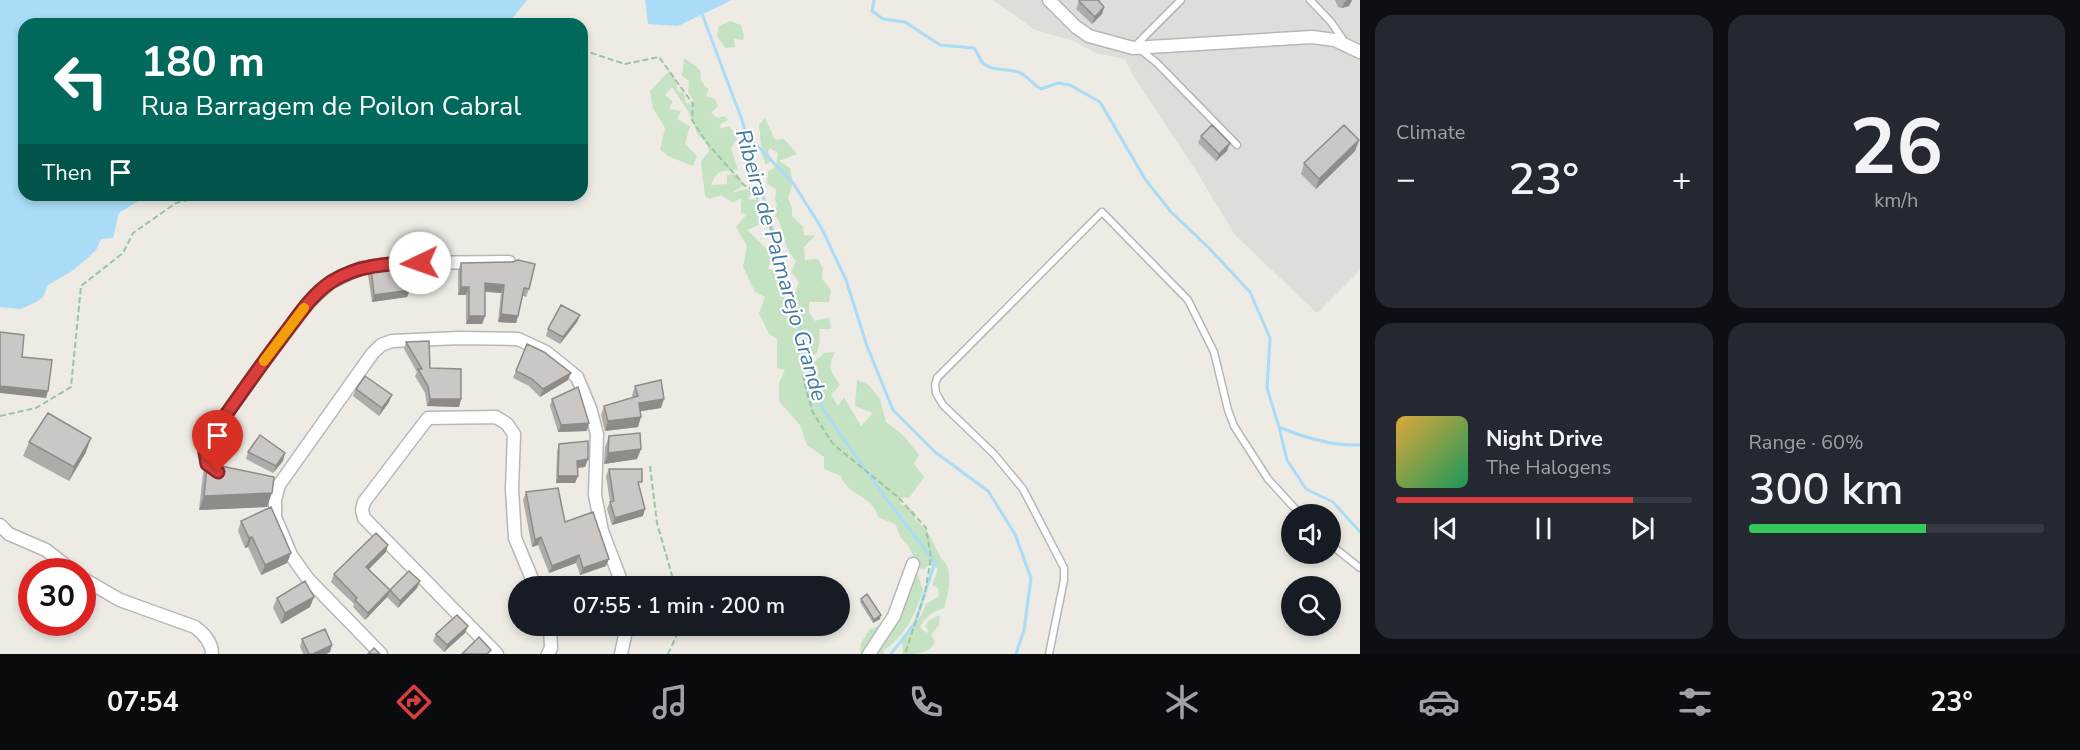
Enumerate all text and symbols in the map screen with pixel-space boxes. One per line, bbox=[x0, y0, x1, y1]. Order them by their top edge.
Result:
text: 180 m bbox=[141, 34, 265, 91]
icon: left bbox=[42, 42, 120, 120]
text: Rua Barragem de Poilon Cabral bbox=[141, 88, 521, 125]
text: 26 bbox=[1849, 94, 1943, 201]
text: Climate bbox=[1396, 119, 1465, 146]
water label: Ribeira de Palmarejo Grande bbox=[728, 126, 834, 405]
text: 23° bbox=[1508, 149, 1579, 210]
icon: arrive bbox=[104, 156, 137, 189]
text: − bbox=[1396, 157, 1416, 202]
text: + bbox=[1672, 157, 1691, 202]
text: Then bbox=[42, 158, 92, 188]
text: km/h bbox=[1874, 187, 1918, 214]
position arrow bbox=[388, 231, 452, 295]
pin bbox=[192, 410, 243, 472]
icon: arrive bbox=[201, 419, 234, 452]
text: Night Drive bbox=[1486, 424, 1603, 454]
text: Range · 60% bbox=[1749, 429, 1864, 456]
text: The Halogens bbox=[1486, 454, 1611, 481]
text: 300 km bbox=[1749, 459, 1904, 520]
map controls bbox=[1281, 504, 1341, 636]
button: sound bbox=[1281, 504, 1341, 564]
icon: previous bbox=[1429, 512, 1462, 545]
icon: pause bbox=[1527, 512, 1560, 545]
icon: next bbox=[1626, 512, 1659, 545]
speed limit sign: 30 bbox=[18, 558, 96, 636]
button: search bbox=[1281, 576, 1341, 636]
text: 07:55 · 1 min · 200 m bbox=[573, 591, 785, 621]
icon: directions bbox=[393, 681, 435, 723]
icon: music bbox=[649, 681, 691, 723]
icon: phone bbox=[905, 681, 947, 723]
icon: climate bbox=[1161, 681, 1203, 723]
icon: car bbox=[1418, 681, 1460, 723]
icon: filters bbox=[1674, 681, 1716, 723]
text: 07:54 bbox=[107, 684, 179, 721]
text: 23° bbox=[1930, 684, 1973, 721]

